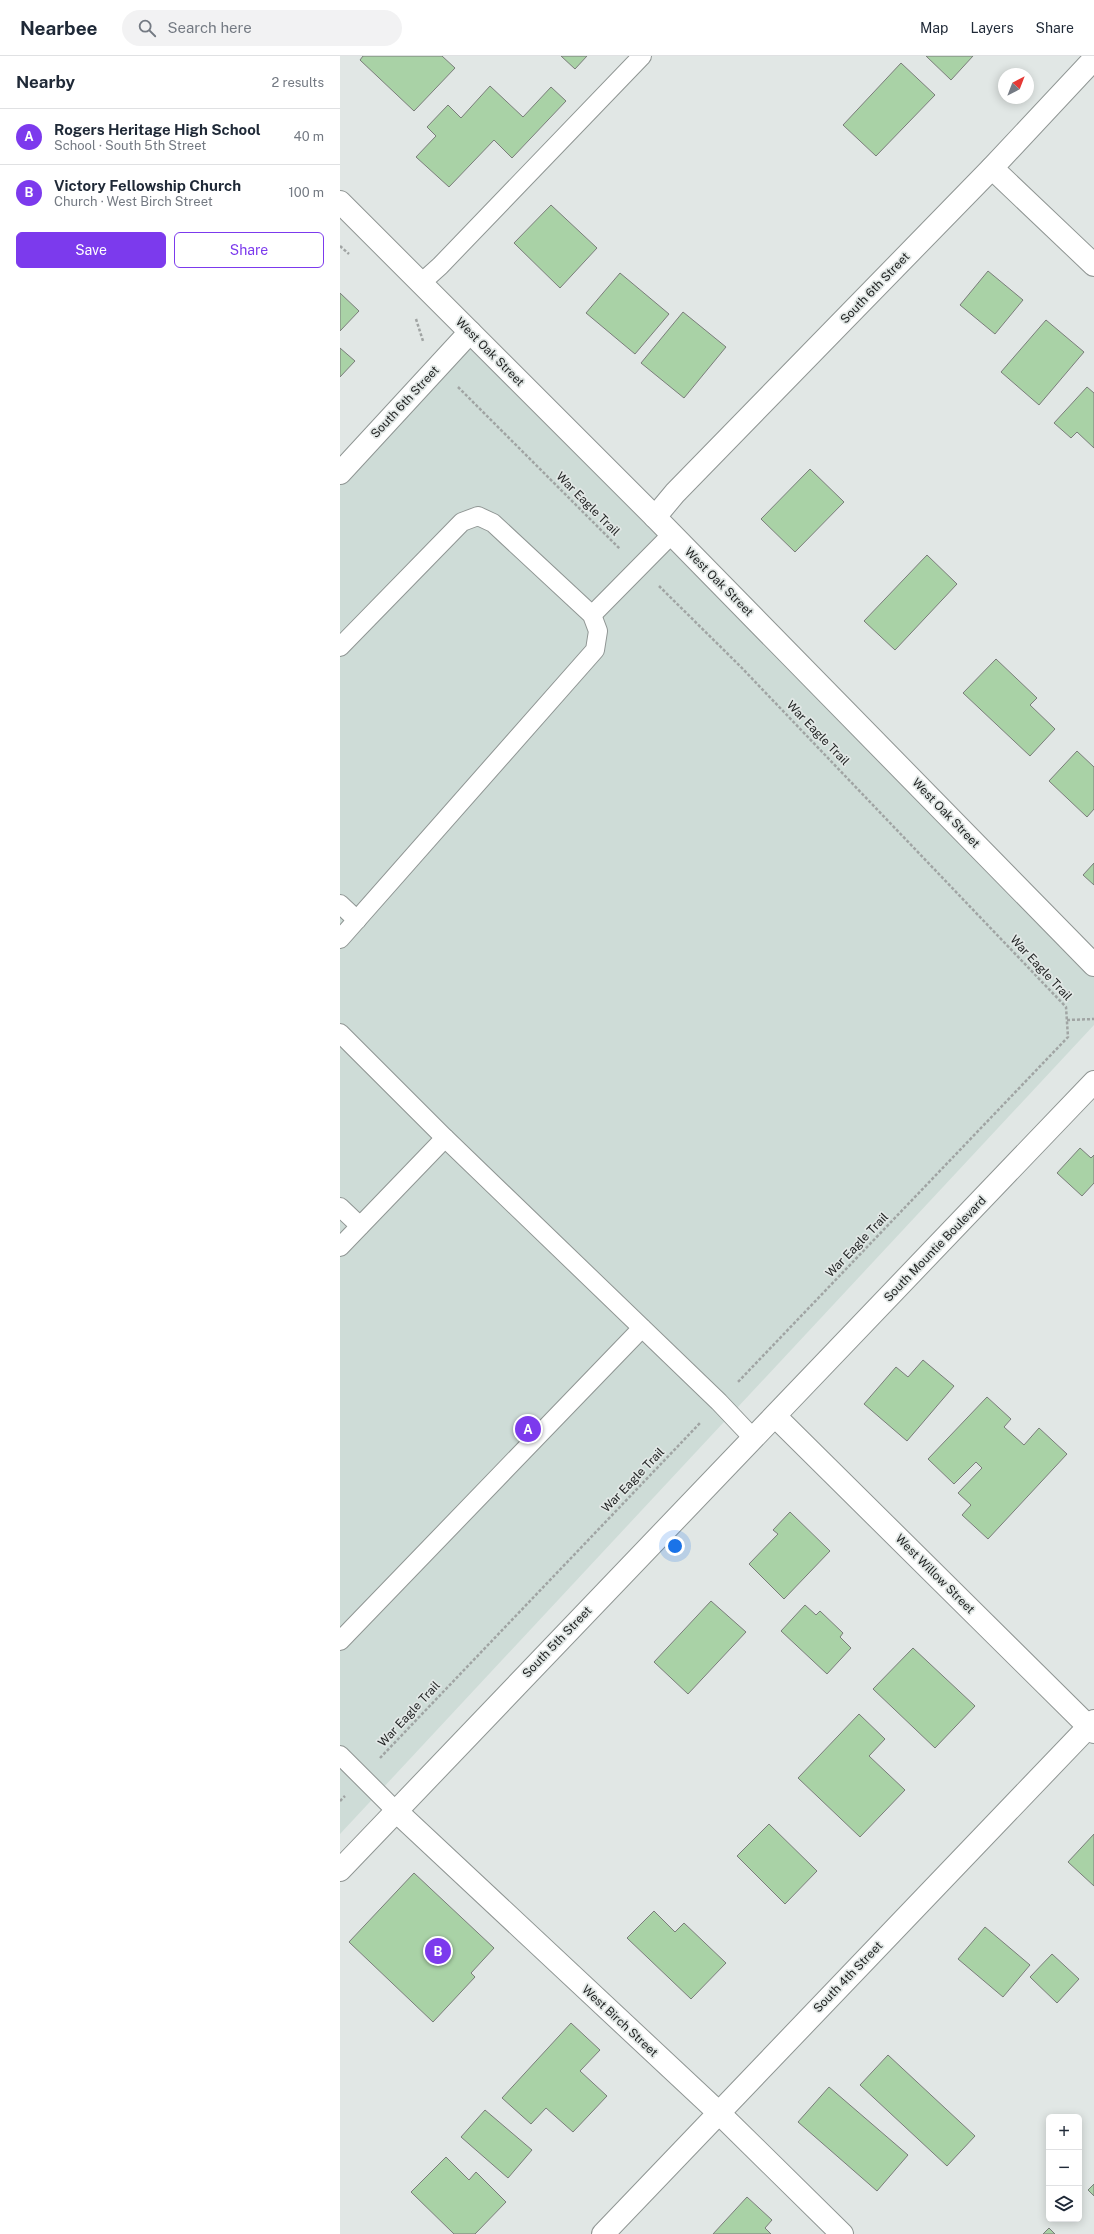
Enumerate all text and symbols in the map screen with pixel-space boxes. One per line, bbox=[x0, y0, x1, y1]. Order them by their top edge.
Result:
search box bbox=[122, 10, 402, 46]
text: Nearbee bbox=[20, 17, 98, 39]
icon: search bbox=[136, 17, 158, 39]
text: Search here bbox=[168, 19, 252, 36]
text: Map bbox=[920, 20, 948, 36]
text: Layers bbox=[970, 20, 1014, 36]
text: Share bbox=[1036, 20, 1074, 36]
north arrow bbox=[998, 68, 1034, 104]
text: Nearby bbox=[16, 72, 75, 92]
text: 2 results bbox=[272, 75, 324, 90]
text: Rogers Heritage High School bbox=[54, 121, 261, 138]
text: A bbox=[24, 129, 34, 144]
text: 40 m bbox=[293, 129, 324, 144]
text: School · South 5th Street bbox=[54, 138, 206, 153]
text: Victory Fellowship Church bbox=[54, 177, 241, 194]
text: B bbox=[25, 185, 33, 200]
text: 100 m bbox=[288, 185, 324, 200]
text: Church · West Birch Street bbox=[54, 194, 213, 209]
button: Save bbox=[16, 232, 166, 268]
button: Share bbox=[174, 232, 324, 268]
street label: South 6th Street bbox=[838, 249, 913, 326]
street label: West Oak Street bbox=[453, 315, 527, 389]
street label: South 6th Street bbox=[368, 363, 442, 441]
street label: War Eagle Trail bbox=[553, 469, 623, 539]
street label: West Oak Street bbox=[682, 545, 756, 619]
street label: War Eagle Trail bbox=[784, 698, 853, 768]
street label: West Oak Street bbox=[909, 775, 983, 851]
street label: War Eagle Trail bbox=[1007, 932, 1075, 1004]
street label: South Mountie Boulevard bbox=[881, 1194, 989, 1304]
street label: War Eagle Trail bbox=[823, 1210, 892, 1280]
pin: A bbox=[515, 1414, 541, 1444]
street label: War Eagle Trail bbox=[599, 1445, 668, 1515]
street label: West Willow Street bbox=[893, 1532, 978, 1617]
your location bbox=[665, 1536, 685, 1556]
street label: South 5th Street bbox=[519, 1603, 595, 1680]
street label: War Eagle Trail bbox=[375, 1678, 443, 1750]
pin: B bbox=[425, 1936, 451, 1966]
street label: South 4th Street bbox=[811, 1938, 886, 2015]
street label: West Birch Street bbox=[579, 1982, 661, 2060]
map controls bbox=[1046, 2114, 1082, 2222]
button: + bbox=[1046, 2114, 1082, 2150]
button: − bbox=[1046, 2150, 1082, 2186]
button: layers bbox=[1046, 2186, 1082, 2222]

